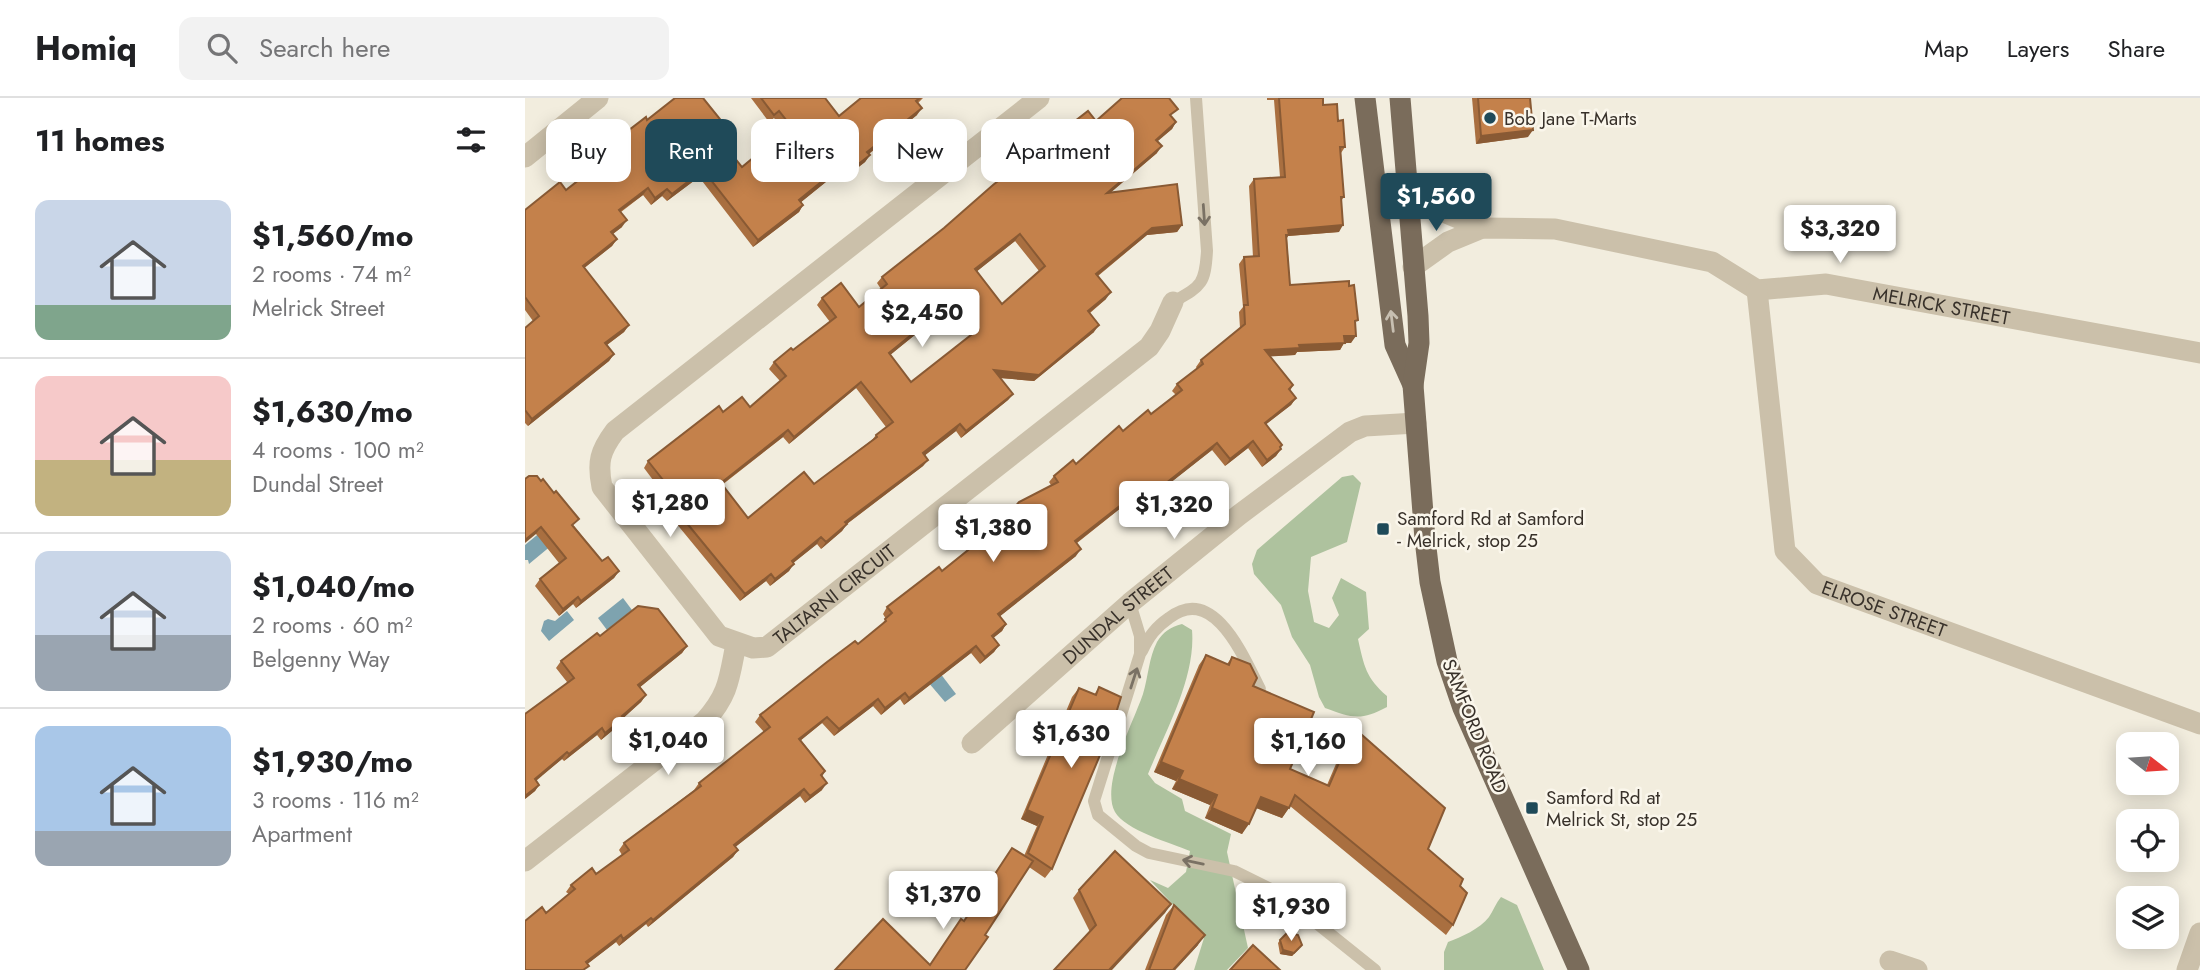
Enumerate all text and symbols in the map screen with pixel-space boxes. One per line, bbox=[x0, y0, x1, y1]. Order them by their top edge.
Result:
search box bbox=[179, 17, 669, 80]
text: Homiq bbox=[35, 25, 137, 72]
icon: search bbox=[203, 29, 241, 67]
text: Search here bbox=[259, 29, 390, 67]
text: Map bbox=[1924, 31, 1969, 66]
text: Layers bbox=[2007, 31, 2069, 66]
text: Share bbox=[2107, 31, 2165, 66]
place label: Bob Jane T-Marts bbox=[1504, 105, 1637, 132]
marker: Bob Jane T-Marts bbox=[1482, 110, 1498, 126]
text: 11 homes bbox=[35, 119, 165, 162]
chip: Buy bbox=[546, 119, 631, 182]
chip: Rent bbox=[645, 119, 737, 182]
chip: Filters bbox=[751, 119, 859, 182]
chip: New bbox=[873, 119, 967, 182]
chip: Apartment bbox=[981, 119, 1134, 182]
icon: filters bbox=[452, 121, 490, 159]
pin: $1,560 bbox=[1379, 174, 1493, 233]
text: $1,560 bbox=[1397, 179, 1475, 213]
one-way arrow bbox=[1198, 203, 1211, 226]
pin: $3,320 bbox=[1783, 206, 1897, 265]
text: $3,320 bbox=[1800, 211, 1880, 245]
text: $1,560/mo bbox=[252, 214, 413, 257]
icon: home bbox=[91, 228, 175, 312]
text: 2 rooms · 74 m² bbox=[252, 257, 411, 291]
street label: MELRICK STREET bbox=[1871, 280, 2012, 332]
pin: $2,450 bbox=[865, 289, 979, 349]
text: Melrick Street bbox=[252, 291, 385, 325]
text: $2,450 bbox=[881, 295, 963, 329]
one-way arrow bbox=[1386, 310, 1399, 333]
text: $1,630/mo bbox=[252, 390, 413, 433]
icon: home bbox=[91, 404, 175, 488]
text: 4 rooms · 100 m² bbox=[252, 433, 424, 467]
text: Dundal Street bbox=[252, 467, 383, 501]
pin: $1,280 bbox=[613, 480, 727, 539]
pin: $1,320 bbox=[1117, 482, 1231, 541]
text: $1,280 bbox=[631, 485, 709, 519]
text: $1,320 bbox=[1135, 487, 1213, 521]
pin: $1,380 bbox=[936, 504, 1050, 564]
place label: Samford Rd at Samford - Melrick, stop 25 bbox=[1397, 505, 1584, 554]
text: $1,380 bbox=[954, 510, 1032, 544]
marker: Samford Rd at Samford - Melrick, stop 25 bbox=[1375, 521, 1391, 537]
street label: TALTARNI CIRCUIT bbox=[768, 538, 901, 651]
street label: DUNDAL STREET bbox=[1057, 560, 1179, 671]
text: $1,040/mo bbox=[252, 565, 415, 608]
street label: ELROSE STREET bbox=[1818, 574, 1950, 644]
icon: home bbox=[91, 579, 175, 663]
text: 2 rooms · 60 m² bbox=[252, 608, 412, 642]
text: Belgenny Way bbox=[252, 642, 390, 676]
street label: SAMFORD ROAD bbox=[1435, 655, 1514, 797]
one-way arrow bbox=[1129, 668, 1141, 690]
pin: $1,630 bbox=[1014, 710, 1128, 770]
text: $1,630 bbox=[1032, 716, 1110, 750]
pin: $1,040 bbox=[611, 718, 725, 777]
pin: $1,160 bbox=[1251, 718, 1365, 778]
text: $1,040 bbox=[628, 723, 708, 757]
text: $1,160 bbox=[1270, 724, 1346, 758]
north arrow bbox=[2116, 732, 2179, 794]
map controls bbox=[2116, 732, 2179, 949]
text: $1,930/mo bbox=[252, 740, 413, 783]
icon: home bbox=[91, 754, 175, 838]
text: 3 rooms · 116 m² bbox=[252, 783, 419, 817]
place label: Samford Rd at Melrick St, stop 25 bbox=[1546, 784, 1697, 833]
marker: Samford Rd at Melrick St, stop 25 bbox=[1524, 800, 1540, 816]
button: locate bbox=[2116, 809, 2179, 872]
text: Apartment bbox=[252, 817, 352, 851]
one-way arrow bbox=[1182, 854, 1205, 868]
pin: $1,370 bbox=[886, 872, 1000, 931]
text: $1,370 bbox=[905, 877, 981, 911]
pin: $1,930 bbox=[1234, 884, 1348, 943]
button: layers bbox=[2116, 886, 2179, 949]
text: $1,930 bbox=[1252, 889, 1330, 923]

